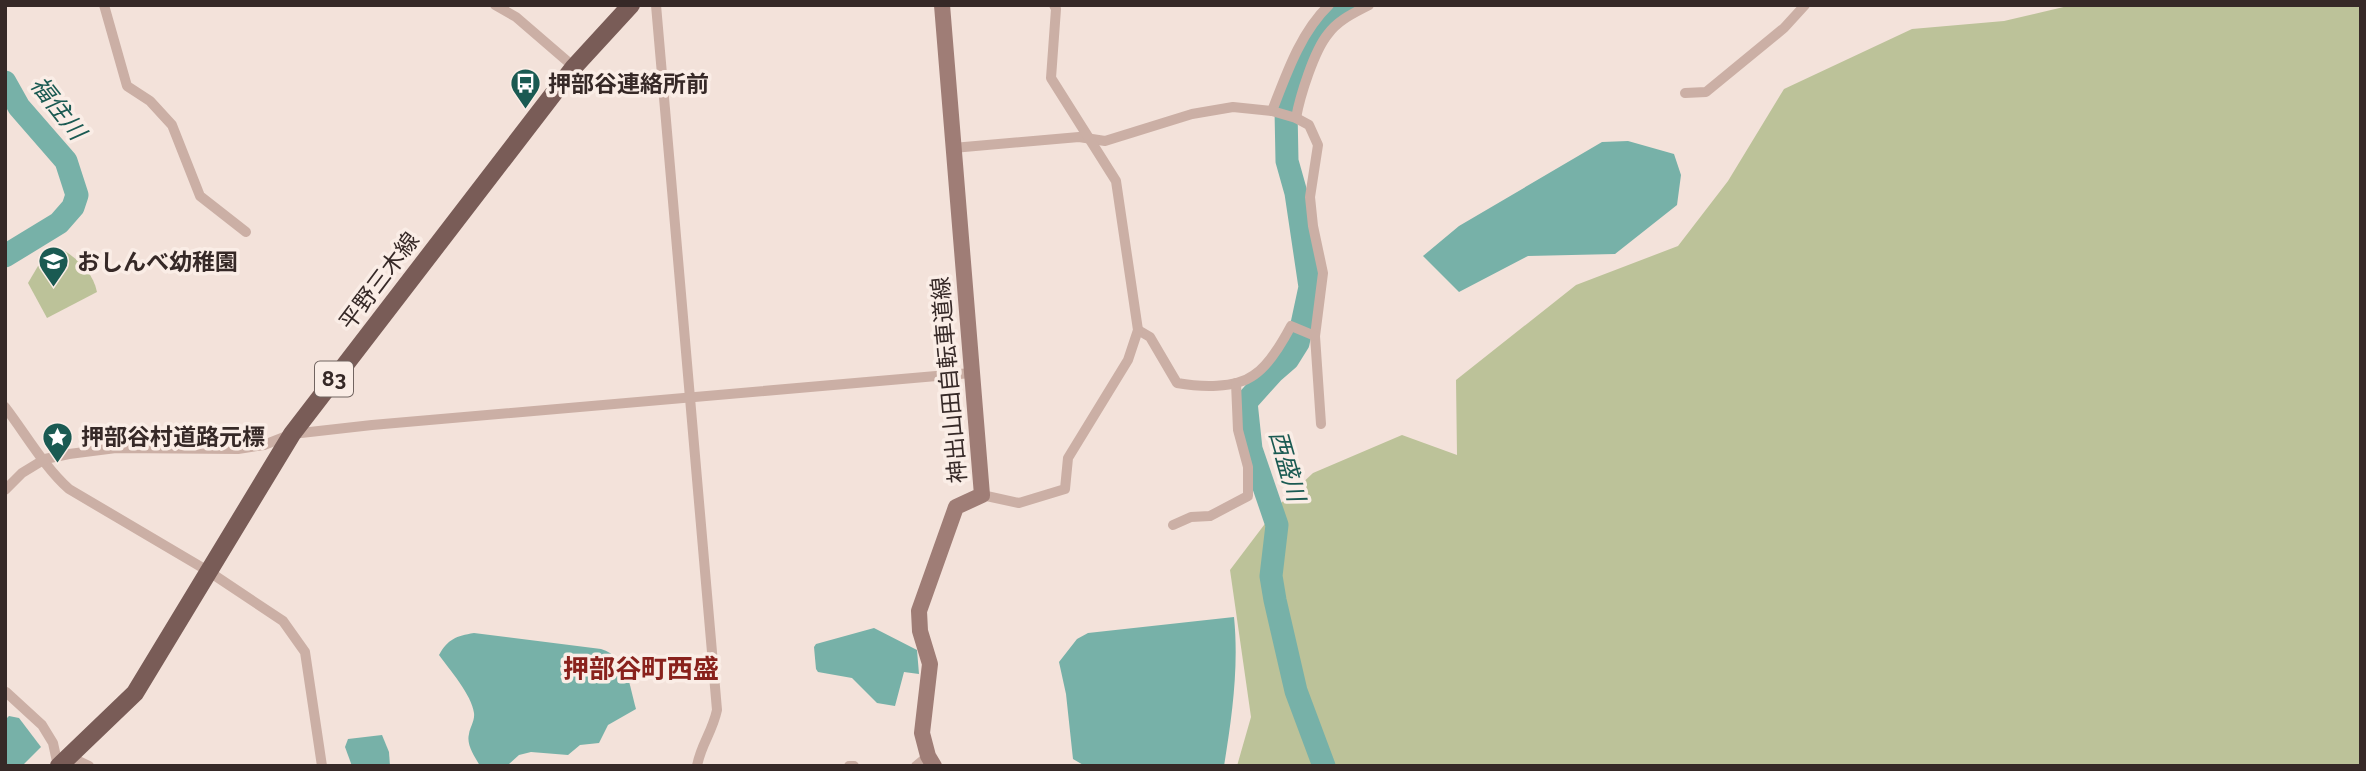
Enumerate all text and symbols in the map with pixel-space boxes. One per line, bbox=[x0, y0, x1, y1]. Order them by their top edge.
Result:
bus stop icon: 押部谷連絡所前 bbox=[508, 67, 542, 111]
water label: 福住川 bbox=[25, 70, 94, 147]
place label: 押部谷連絡所前 bbox=[548, 70, 709, 97]
street label: 平野三木線 bbox=[333, 227, 424, 335]
school or university icon: おしんべ幼稚園 bbox=[37, 245, 71, 289]
place label: おしんべ幼稚園 bbox=[77, 248, 238, 275]
street label: 神出山田自転車道線 bbox=[926, 276, 971, 484]
road number: 83 bbox=[315, 362, 353, 396]
place icon: 押部谷村道路元標 bbox=[41, 420, 75, 464]
place label: 押部谷村道路元標 bbox=[81, 423, 265, 450]
water label: 西盛川 bbox=[1264, 427, 1312, 507]
district label: 押部谷町西盛 bbox=[563, 654, 719, 684]

